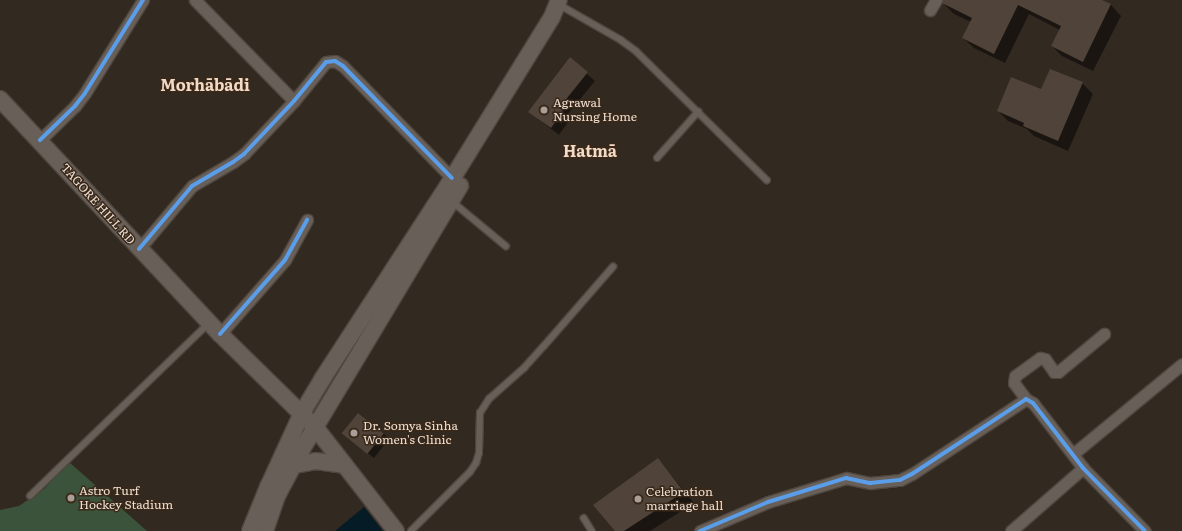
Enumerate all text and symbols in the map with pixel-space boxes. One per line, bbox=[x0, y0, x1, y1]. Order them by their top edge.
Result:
district label: Morhābādi bbox=[160, 74, 250, 94]
place label: Agrawal Nursing Home bbox=[553, 96, 637, 124]
marker: Agrawal Nursing Home bbox=[538, 104, 550, 116]
district label: Hatmā bbox=[563, 140, 617, 160]
street label: TAGORE HILL RD bbox=[58, 161, 138, 247]
place label: Dr. Somya Sinha Women's Clinic bbox=[363, 419, 458, 447]
marker: Dr. Somya Sinha Women's Clinic bbox=[348, 427, 360, 439]
place label: Astro Turf Hockey Stadium bbox=[79, 484, 173, 512]
place label: Celebration marriage hall bbox=[646, 485, 723, 513]
marker: Astro Turf Hockey Stadium bbox=[66, 493, 76, 503]
marker: Celebration marriage hall bbox=[633, 494, 643, 504]

